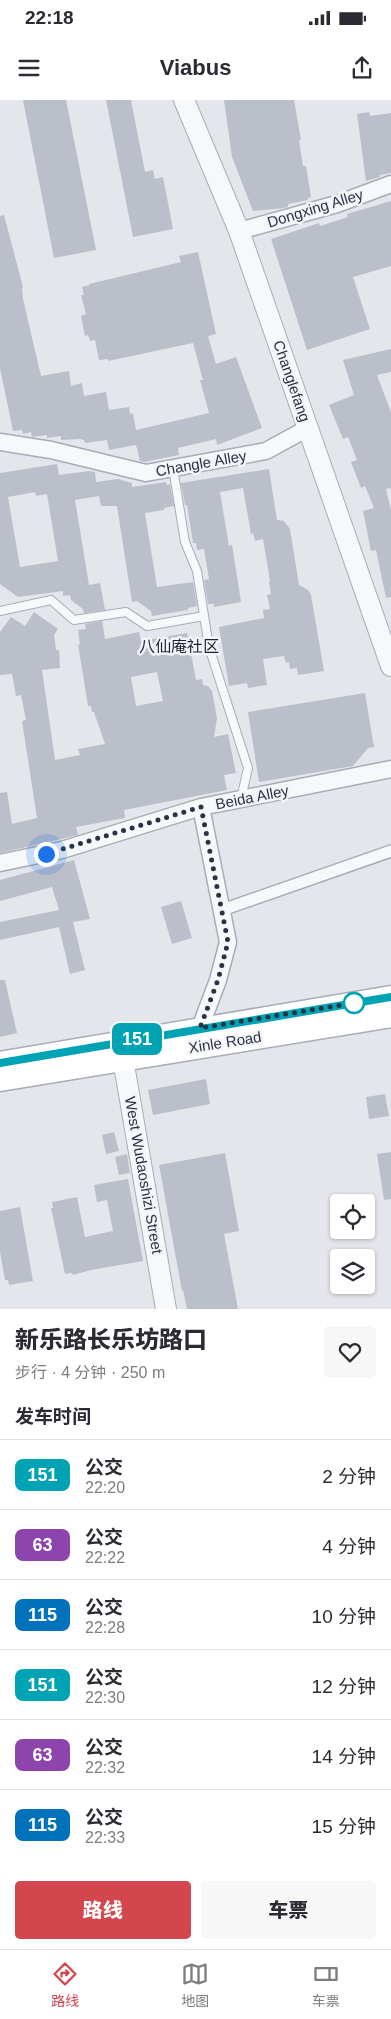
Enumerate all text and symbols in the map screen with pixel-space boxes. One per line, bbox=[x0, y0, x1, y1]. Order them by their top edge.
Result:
text: 22:18 bbox=[25, 7, 74, 28]
icon: menu bbox=[15, 54, 43, 82]
icon: share bbox=[348, 54, 376, 82]
text: Viabus bbox=[160, 55, 231, 80]
street label: Dongxing Alley bbox=[265, 185, 365, 231]
street label: Changlefang bbox=[270, 338, 314, 424]
street label: Changle Alley bbox=[154, 447, 248, 479]
district label: 八仙庵社区 bbox=[139, 638, 219, 655]
street label: Beida Alley bbox=[214, 781, 291, 812]
your location bbox=[34, 842, 59, 867]
unlabelled marker bbox=[343, 992, 365, 1014]
line badge: 151 bbox=[108, 1023, 166, 1055]
street label: Xinle Road bbox=[187, 1028, 263, 1056]
text: 151 bbox=[122, 1029, 152, 1049]
street label: West Wudaoshizi Street bbox=[122, 1095, 166, 1256]
map controls bbox=[330, 1194, 375, 1294]
button: locate bbox=[330, 1194, 375, 1239]
button: layers bbox=[330, 1249, 375, 1294]
text: 新乐路长乐坊路口 bbox=[15, 1326, 207, 1353]
button: heart bbox=[324, 1326, 376, 1378]
text: 步行 · 4 分钟 · 250 m bbox=[15, 1364, 165, 1381]
text: 发车时间 bbox=[15, 1406, 91, 1427]
text: 公交 bbox=[85, 1457, 123, 1478]
text: 151 bbox=[27, 1465, 58, 1485]
text: 2 分钟 bbox=[322, 1466, 376, 1487]
text: 22:20 bbox=[85, 1479, 125, 1496]
text: 公交 bbox=[85, 1527, 123, 1548]
text: 63 bbox=[32, 1535, 53, 1555]
text: 4 分钟 bbox=[322, 1536, 376, 1557]
text: 22:22 bbox=[85, 1549, 125, 1566]
text: 公交 bbox=[85, 1597, 123, 1618]
text: 115 bbox=[28, 1605, 57, 1625]
text: 10 分钟 bbox=[312, 1606, 376, 1627]
text: 22:28 bbox=[85, 1619, 125, 1636]
text: 公交 bbox=[85, 1667, 123, 1688]
text: 151 bbox=[27, 1675, 58, 1695]
text: 12 分钟 bbox=[312, 1676, 376, 1697]
text: 22:30 bbox=[85, 1689, 125, 1706]
text: 公交 bbox=[85, 1737, 123, 1758]
text: 63 bbox=[32, 1745, 53, 1765]
text: 14 分钟 bbox=[312, 1746, 376, 1767]
text: 22:32 bbox=[85, 1759, 125, 1776]
text: 公交 bbox=[85, 1807, 123, 1828]
text: 115 bbox=[28, 1815, 57, 1835]
text: 15 分钟 bbox=[312, 1816, 376, 1837]
text: 22:33 bbox=[85, 1829, 125, 1846]
button: 路线 bbox=[15, 1881, 191, 1939]
button: 车票 bbox=[201, 1881, 376, 1939]
tab: 路线 bbox=[51, 1960, 79, 2010]
tab: 地图 bbox=[181, 1960, 209, 2010]
tab: 车票 bbox=[312, 1960, 340, 2010]

